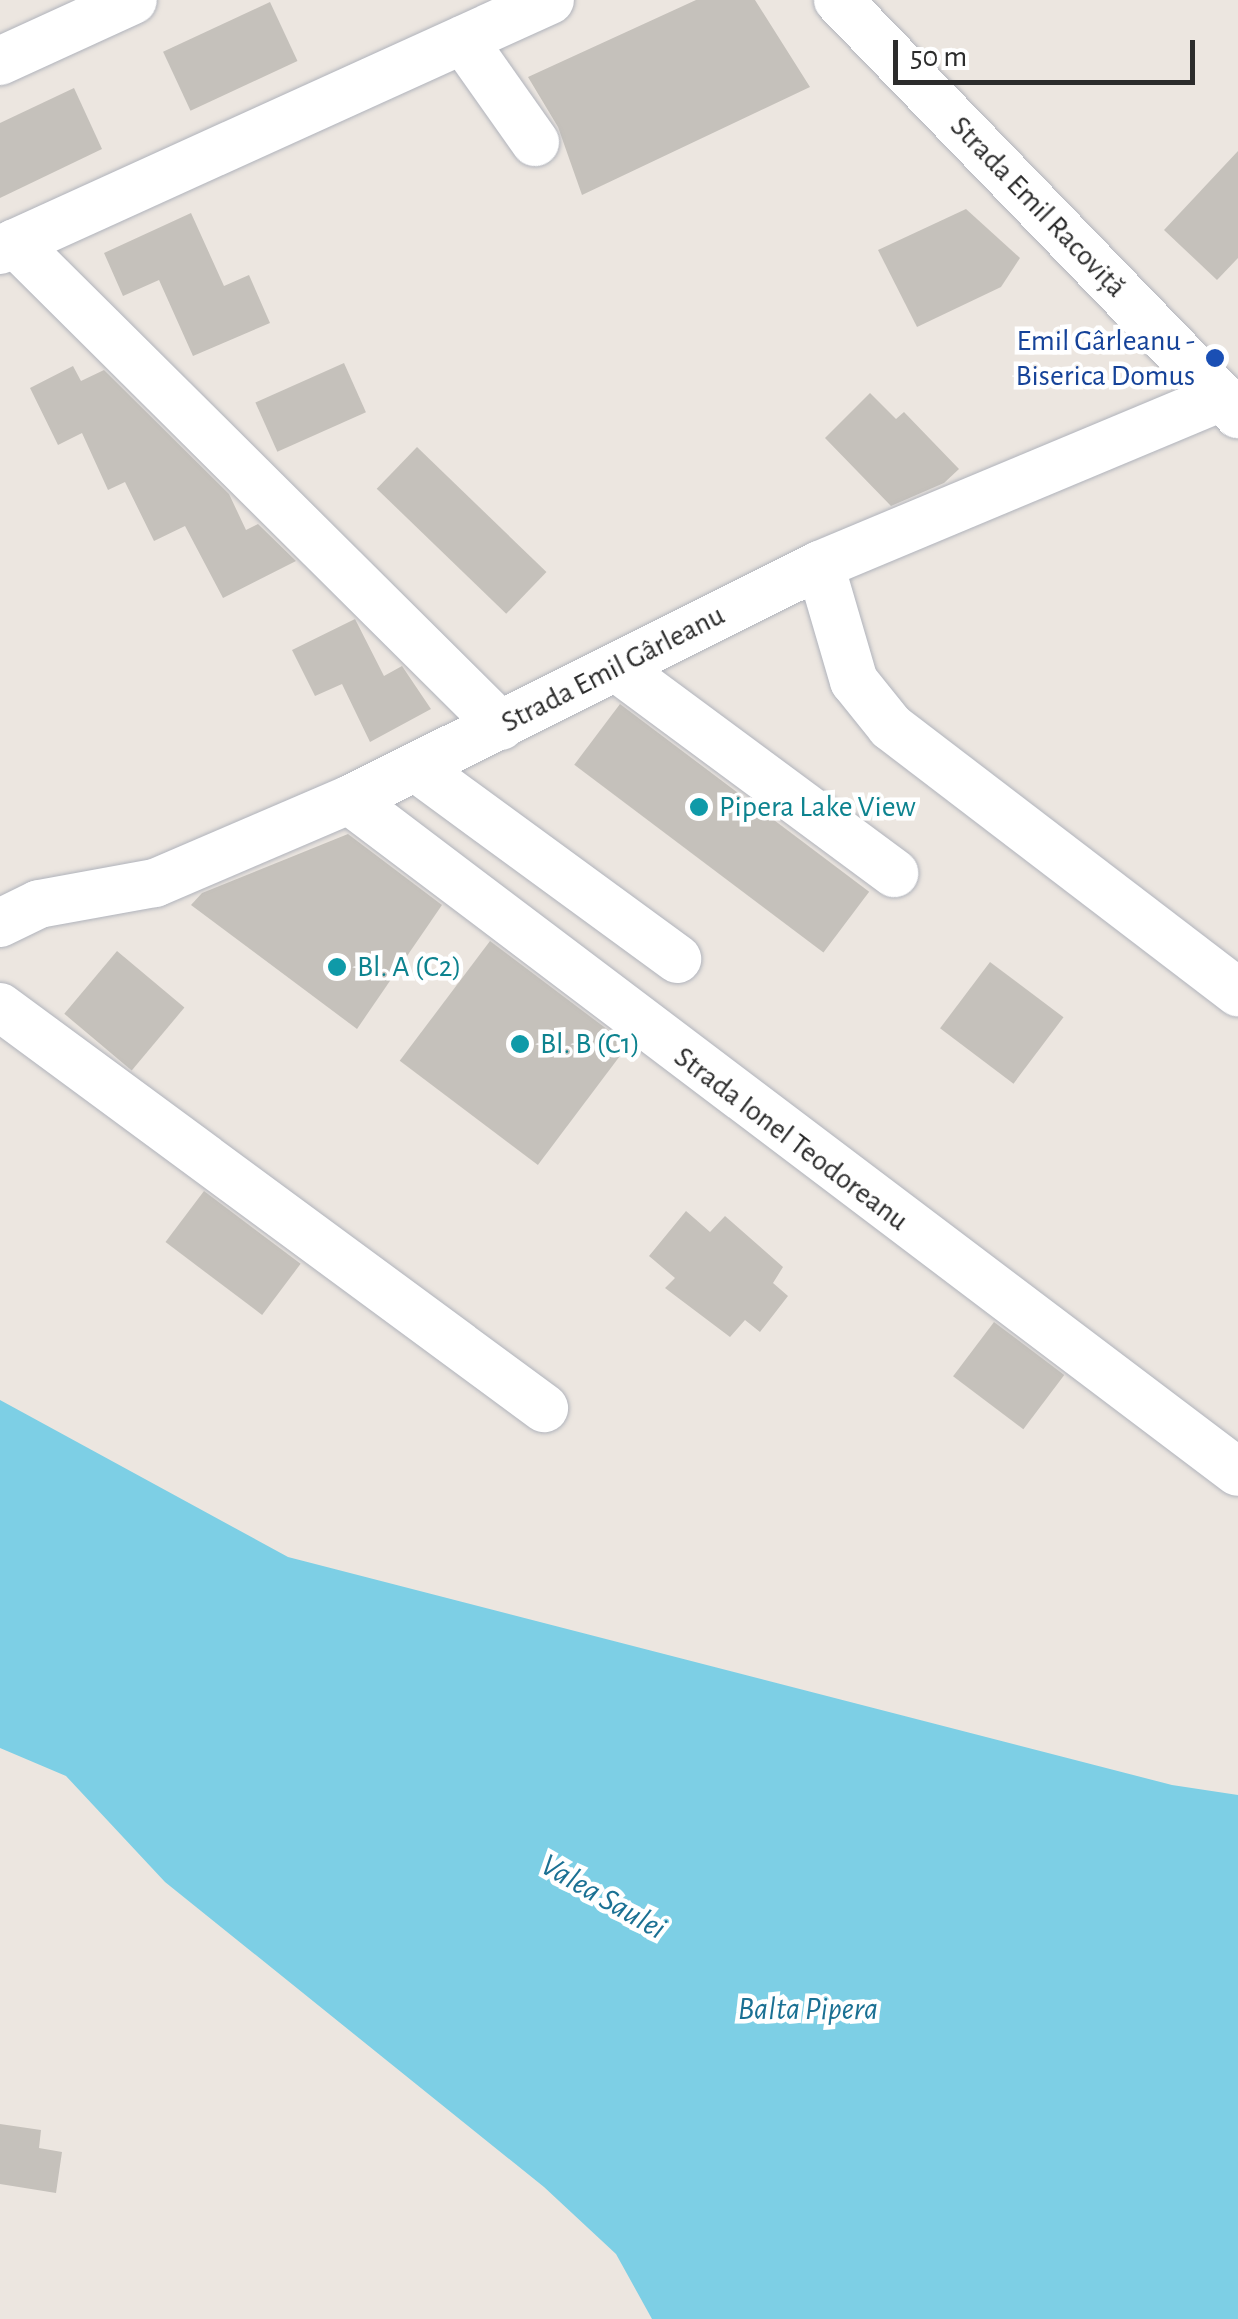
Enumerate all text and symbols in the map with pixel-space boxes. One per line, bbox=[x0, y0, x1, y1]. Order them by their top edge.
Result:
scale bar bbox=[898, 20, 1200, 82]
text: 50 m bbox=[910, 42, 967, 72]
street label: Strada Emil Racoviță bbox=[942, 109, 1134, 305]
place label: Emil Gârleanu - Biserica Domus bbox=[1015, 323, 1195, 394]
marker: Emil Gârleanu - Biserica Domus bbox=[1204, 347, 1226, 369]
street label: Strada Emil Gârleanu bbox=[495, 597, 731, 741]
place label: Pipera Lake View bbox=[719, 789, 916, 825]
marker: Pipera Lake View bbox=[688, 796, 710, 818]
place label: Bl. A (C2) bbox=[357, 949, 462, 985]
marker: Bl. A (C2) bbox=[326, 956, 348, 978]
place label: Bl. B (C1) bbox=[540, 1026, 640, 1062]
marker: Bl. B (C1) bbox=[509, 1033, 531, 1055]
street label: Strada Ionel Teodoreanu bbox=[667, 1039, 915, 1239]
water label: Valea Saulei bbox=[534, 1846, 672, 1948]
water label: Balta Pipera bbox=[738, 1990, 878, 2028]

